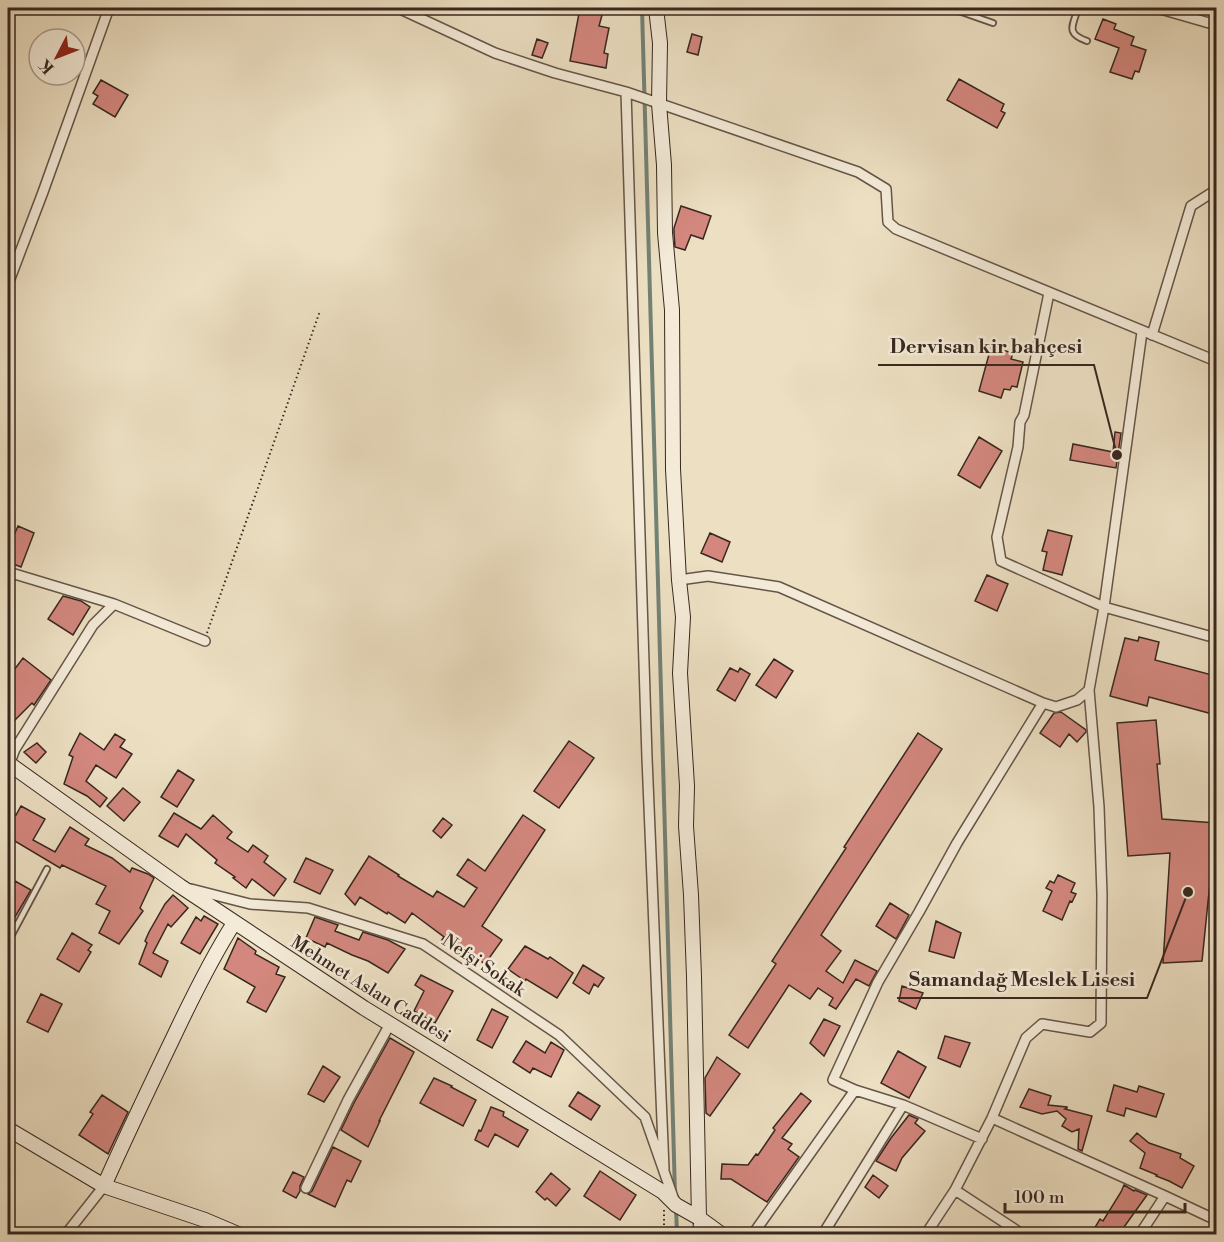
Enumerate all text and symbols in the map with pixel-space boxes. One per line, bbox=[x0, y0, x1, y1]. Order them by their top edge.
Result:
north arrow bbox=[27, 27, 87, 87]
text: K bbox=[34, 54, 58, 78]
callout: Dervisan kir bahçesi bbox=[878, 327, 1094, 365]
text: Dervisan kir bahçesi bbox=[890, 335, 1083, 360]
street label: Nefşi Sokak bbox=[438, 929, 531, 1003]
street label: Mehmet Aslan Caddesi bbox=[286, 931, 455, 1048]
callout: Samandağ Meslek Lisesi bbox=[897, 960, 1147, 998]
text: Samandağ Meslek Lisesi bbox=[909, 968, 1136, 993]
scale bar bbox=[1005, 1176, 1185, 1214]
text: 100 m bbox=[1014, 1186, 1065, 1209]

